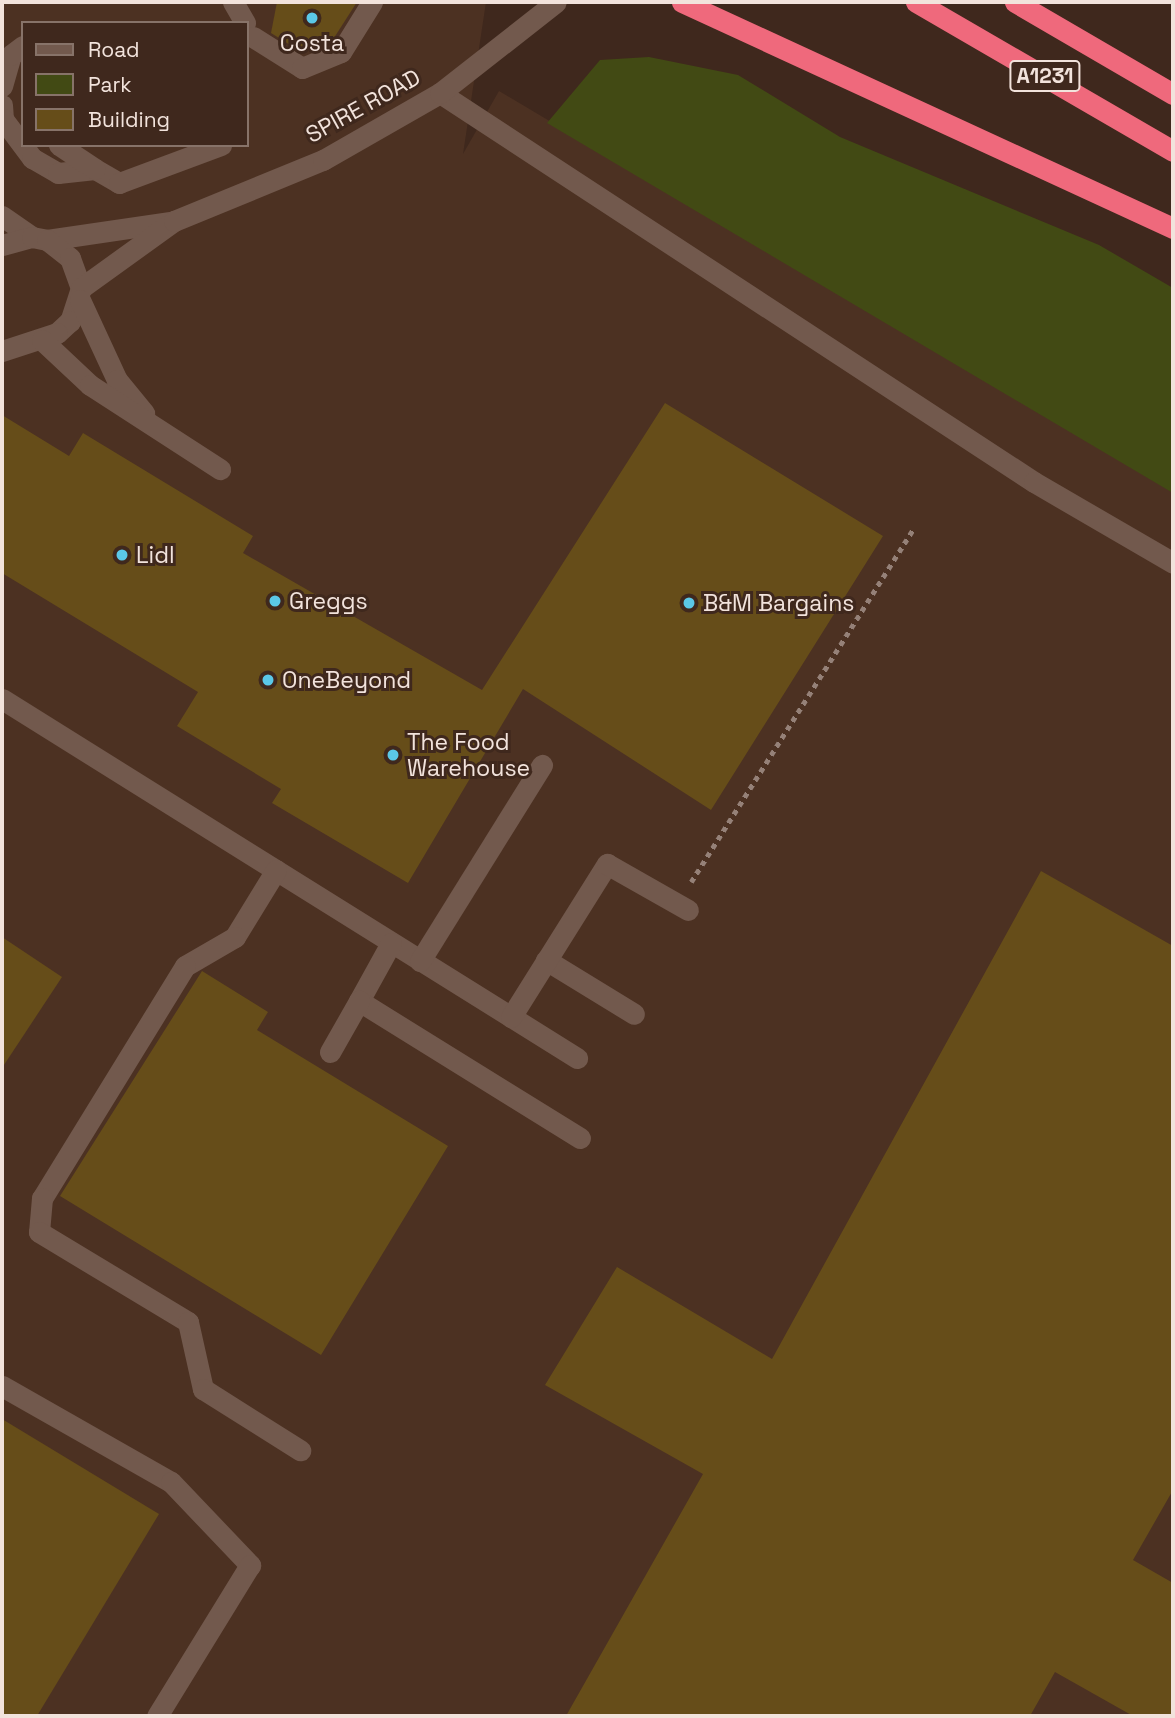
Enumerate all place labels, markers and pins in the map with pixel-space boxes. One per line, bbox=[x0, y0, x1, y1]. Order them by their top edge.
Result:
marker: Costa bbox=[304, 10, 320, 26]
place label: Costa bbox=[280, 29, 344, 57]
place label: Lidl bbox=[136, 541, 175, 569]
marker: Lidl bbox=[114, 547, 130, 563]
place label: Greggs bbox=[289, 587, 368, 615]
place label: B&M Bargains bbox=[703, 589, 854, 617]
marker: Greggs bbox=[267, 593, 283, 609]
marker: B&M Bargains bbox=[681, 595, 697, 611]
place label: OneBeyond bbox=[282, 666, 411, 694]
marker: OneBeyond bbox=[260, 672, 276, 688]
place label: The Food Warehouse bbox=[407, 728, 530, 782]
marker: The Food Warehouse bbox=[385, 747, 401, 763]

